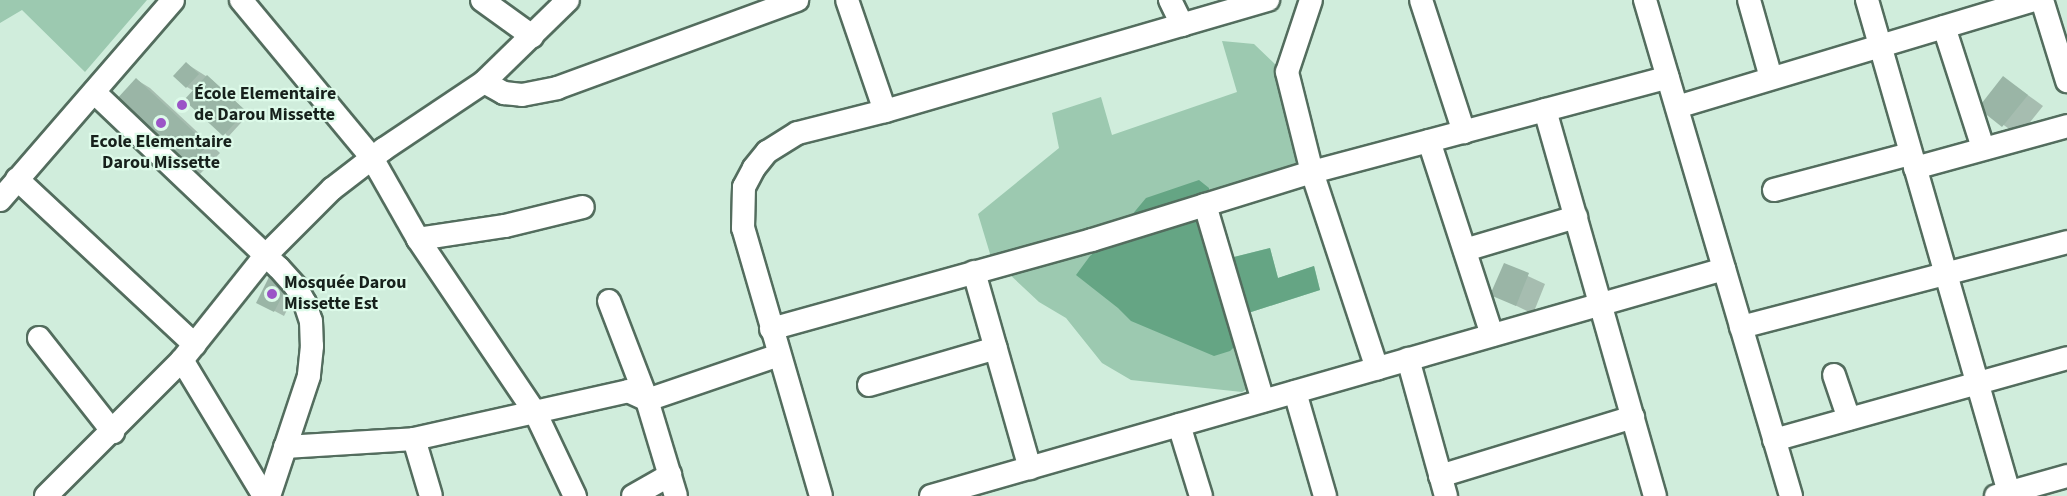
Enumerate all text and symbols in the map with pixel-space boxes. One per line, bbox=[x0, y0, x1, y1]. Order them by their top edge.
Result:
place label: École Elementaire de Darou Missette bbox=[194, 84, 336, 127]
marker: École Elementaire de Darou Missette bbox=[175, 98, 189, 112]
marker: Ecole Elementaire Darou Missette bbox=[154, 116, 168, 130]
place label: Ecole Elementaire Darou Missette bbox=[90, 132, 232, 174]
place label: Mosquée Darou Missette Est bbox=[284, 273, 406, 316]
marker: Mosquée Darou Missette Est bbox=[265, 287, 279, 301]

